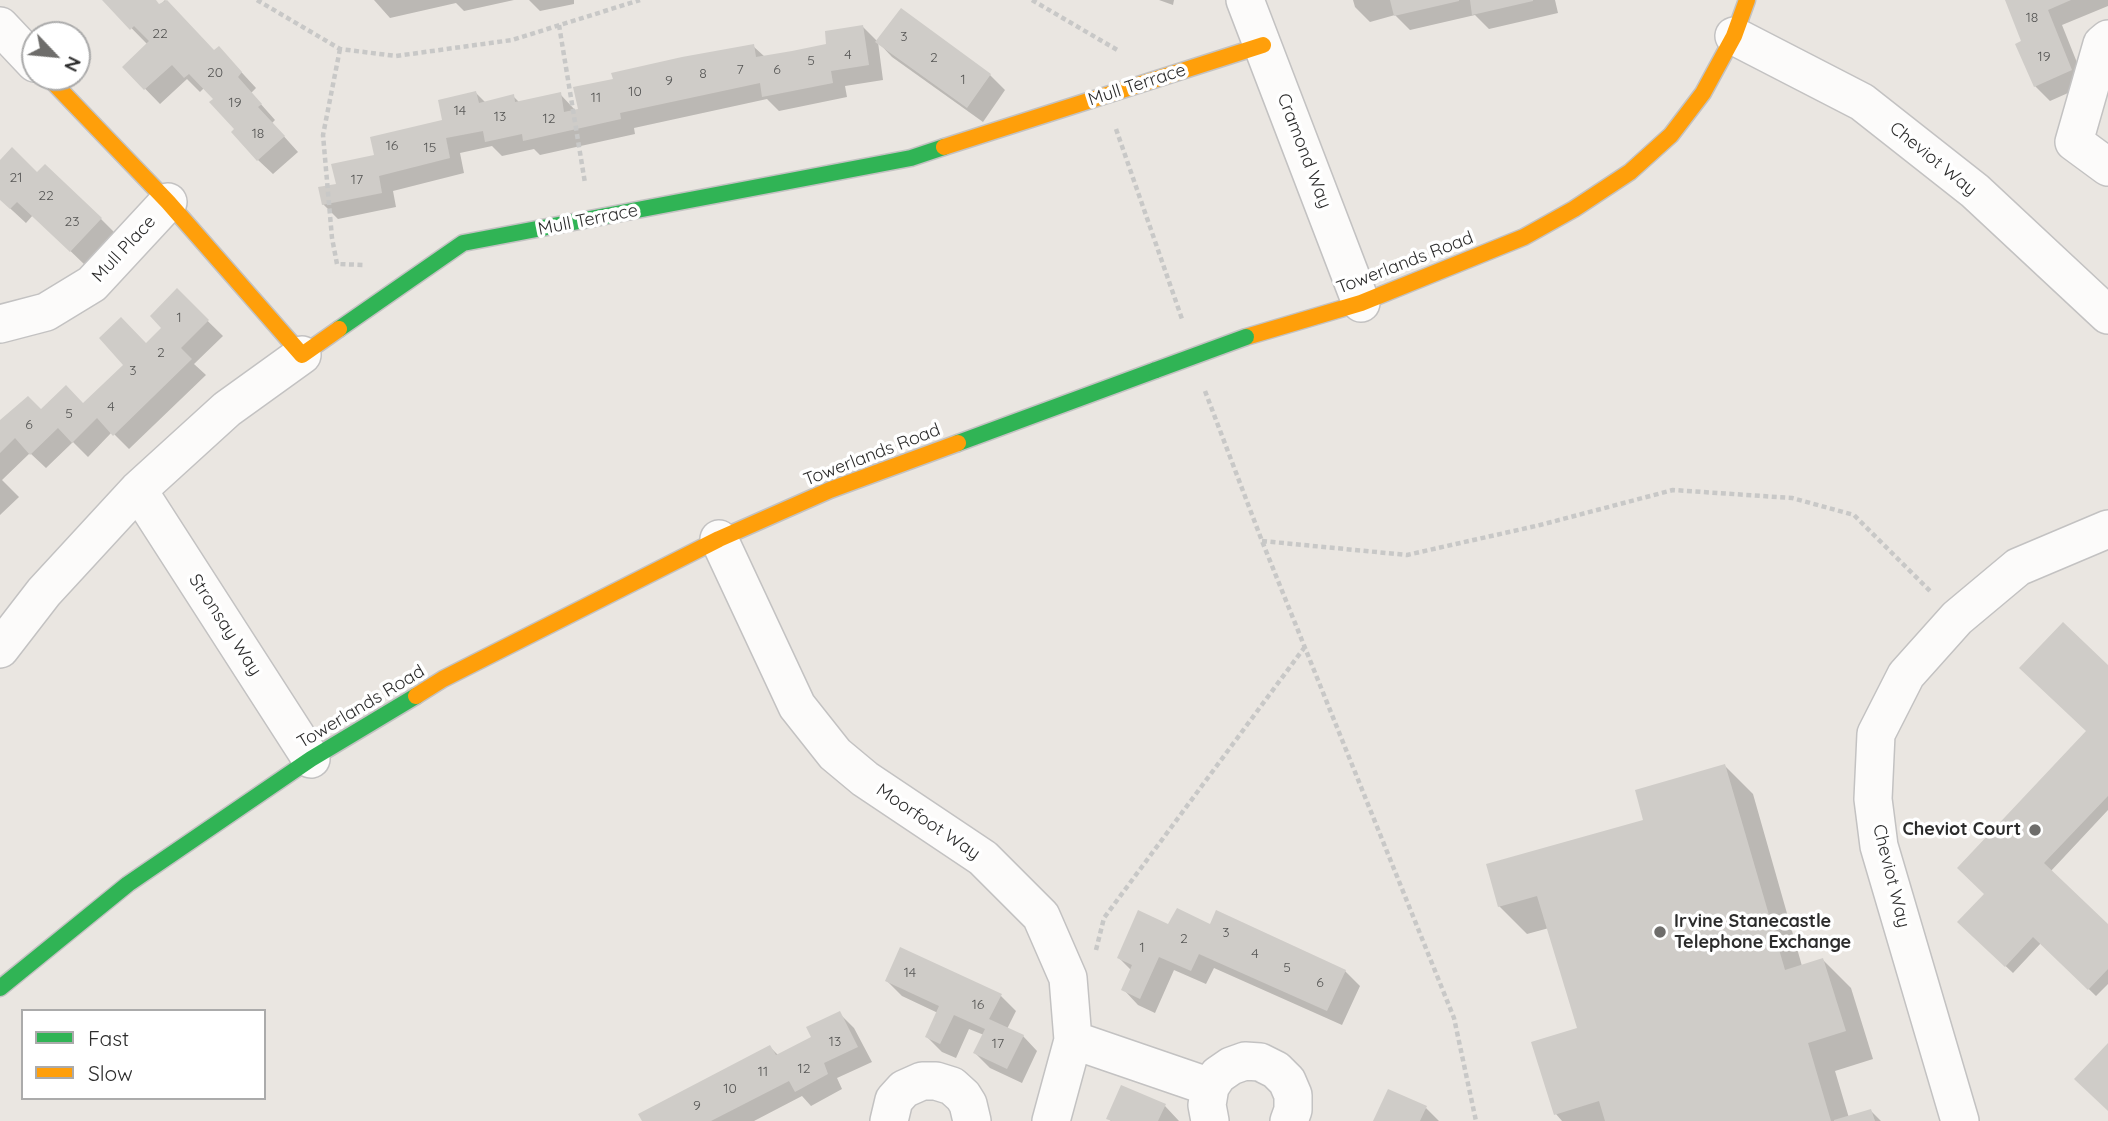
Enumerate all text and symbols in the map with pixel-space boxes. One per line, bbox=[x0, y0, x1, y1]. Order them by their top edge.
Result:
house number: 18 bbox=[2026, 10, 2038, 26]
north arrow bbox=[21, 21, 91, 91]
house number: 22 bbox=[152, 26, 168, 42]
house number: 3 bbox=[900, 29, 908, 45]
house number: 4 bbox=[844, 47, 852, 63]
house number: 19 bbox=[2038, 49, 2050, 65]
house number: 2 bbox=[930, 50, 938, 66]
text: N bbox=[59, 53, 87, 76]
house number: 5 bbox=[807, 53, 815, 69]
street label: Mull Terrace bbox=[1086, 59, 1188, 111]
house number: 7 bbox=[736, 62, 744, 78]
house number: 6 bbox=[773, 62, 781, 78]
house number: 20 bbox=[207, 65, 223, 81]
house number: 8 bbox=[699, 66, 707, 82]
house number: 1 bbox=[960, 72, 966, 88]
house number: 9 bbox=[665, 73, 673, 89]
house number: 10 bbox=[628, 84, 642, 100]
house number: 11 bbox=[591, 90, 601, 106]
street label: Cramond Way bbox=[1272, 91, 1336, 211]
house number: 19 bbox=[229, 95, 241, 111]
house number: 14 bbox=[454, 103, 466, 119]
house number: 13 bbox=[494, 109, 506, 125]
house number: 12 bbox=[543, 111, 555, 127]
street label: Cheviot Way bbox=[1885, 117, 1981, 201]
house number: 18 bbox=[252, 126, 264, 142]
house number: 16 bbox=[386, 138, 398, 154]
house number: 15 bbox=[424, 140, 436, 156]
house number: 21 bbox=[10, 170, 22, 186]
house number: 17 bbox=[351, 172, 363, 188]
house number: 22 bbox=[38, 188, 54, 204]
street label: Mull Terrace bbox=[536, 200, 640, 240]
street label: Mull Place bbox=[88, 211, 160, 287]
house number: 23 bbox=[64, 214, 80, 230]
street label: Towerlands Road bbox=[1334, 227, 1476, 299]
house number: 1 bbox=[176, 310, 182, 326]
house number: 2 bbox=[157, 345, 165, 361]
house number: 3 bbox=[129, 363, 137, 379]
house number: 4 bbox=[107, 399, 115, 415]
house number: 5 bbox=[65, 406, 73, 422]
house number: 6 bbox=[25, 417, 33, 433]
street label: Towerlands Road bbox=[801, 419, 943, 491]
street label: Stronsay Way bbox=[184, 570, 266, 680]
street label: Towerlands Road bbox=[293, 661, 429, 753]
street label: Moorfoot Way bbox=[872, 779, 984, 865]
place label: Cheviot Court bbox=[1902, 819, 2021, 841]
street label: Cheviot Way bbox=[1868, 822, 1914, 930]
marker: Cheviot Court bbox=[2027, 822, 2043, 838]
place label: Irvine Stanecastle Telephone Exchange bbox=[1674, 911, 1851, 954]
marker: Irvine Stanecastle Telephone Exchange bbox=[1652, 924, 1668, 940]
house number: 3 bbox=[1222, 925, 1230, 941]
house number: 2 bbox=[1180, 931, 1188, 947]
house number: 1 bbox=[1139, 940, 1145, 956]
house number: 4 bbox=[1251, 946, 1259, 962]
house number: 5 bbox=[1283, 960, 1291, 976]
house number: 14 bbox=[904, 965, 916, 981]
house number: 6 bbox=[1316, 975, 1324, 991]
house number: 16 bbox=[972, 997, 984, 1013]
legend bbox=[21, 1009, 266, 1100]
text: Fast bbox=[88, 1025, 129, 1051]
house number: 13 bbox=[829, 1034, 841, 1050]
house number: 17 bbox=[992, 1036, 1004, 1052]
text: Slow bbox=[88, 1060, 133, 1086]
house number: 12 bbox=[798, 1061, 810, 1077]
house number: 11 bbox=[758, 1064, 768, 1080]
house number: 10 bbox=[723, 1081, 737, 1097]
house number: 9 bbox=[693, 1098, 701, 1114]

